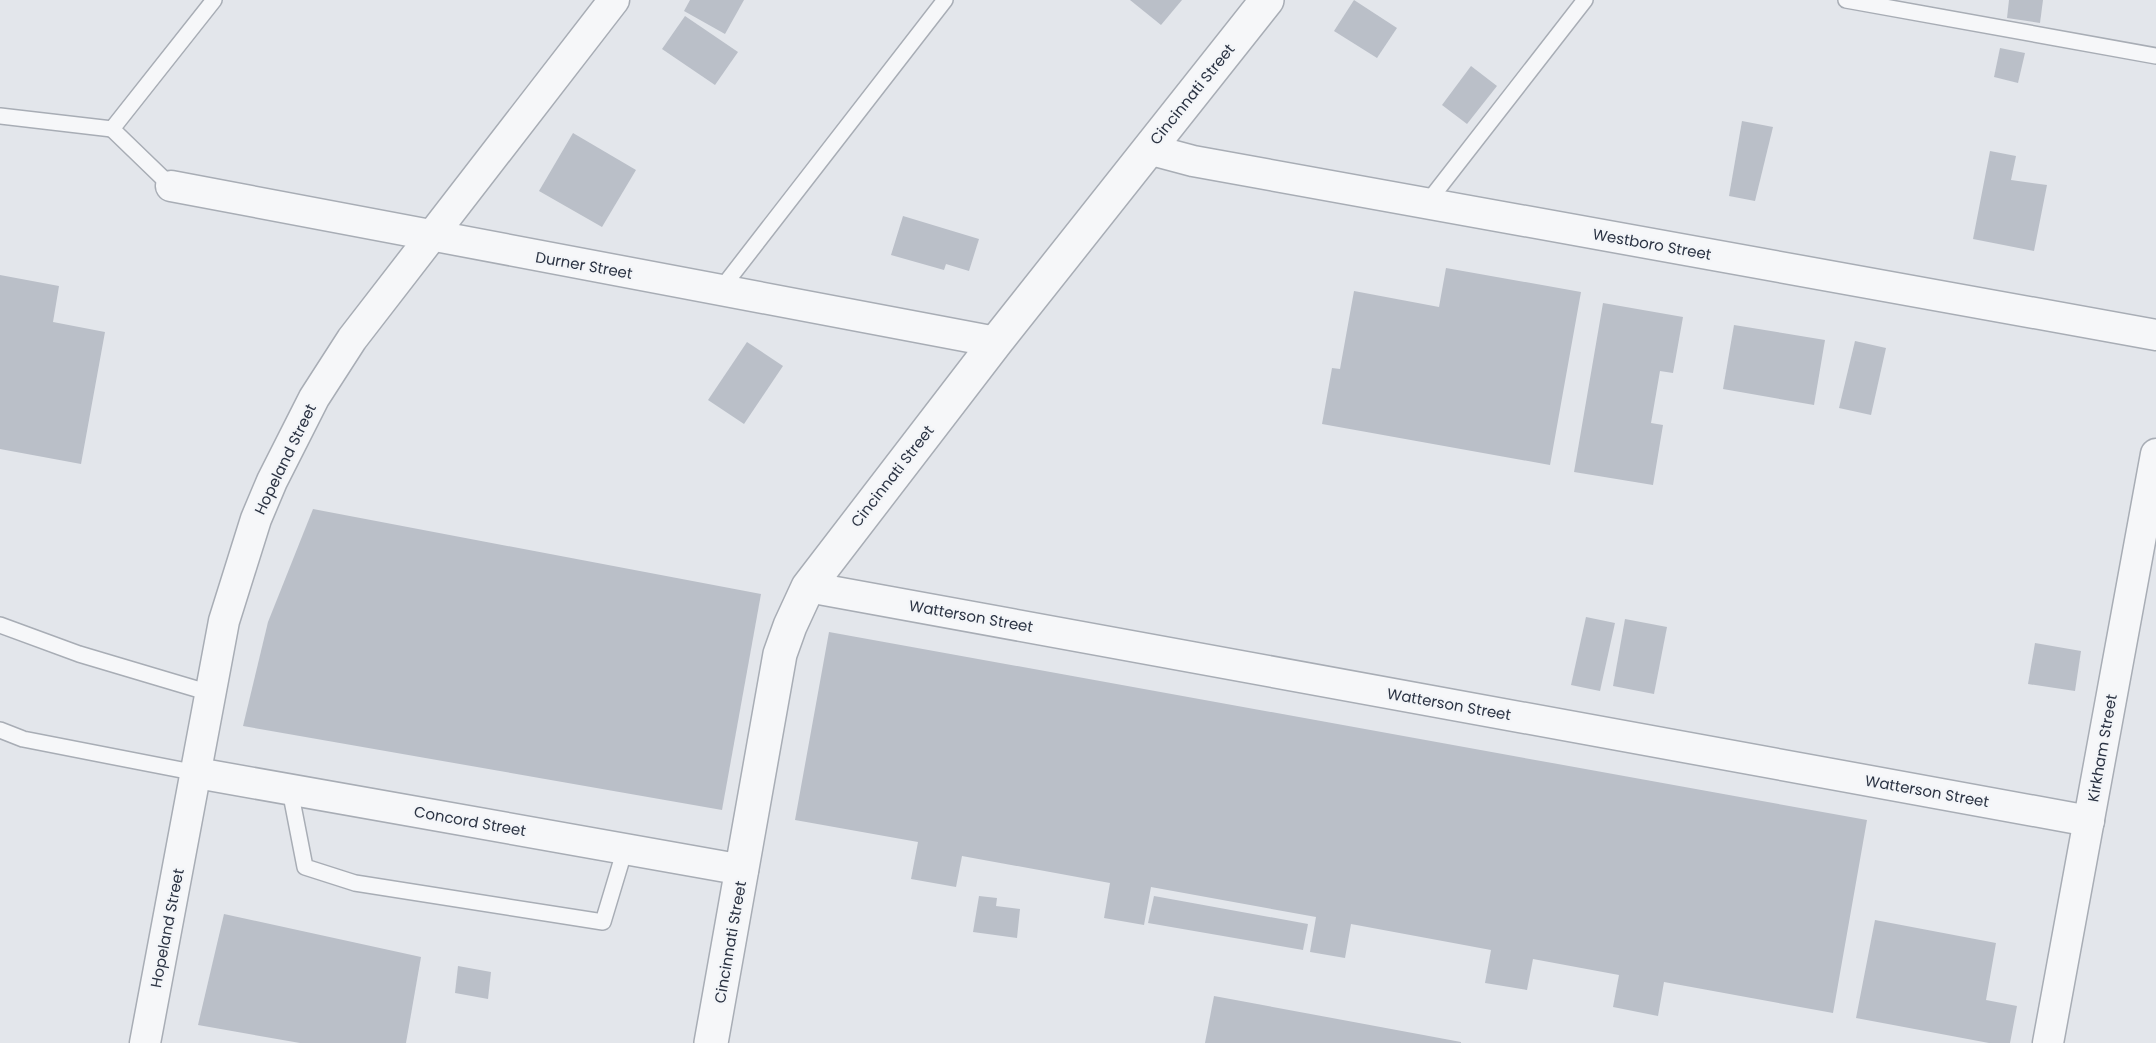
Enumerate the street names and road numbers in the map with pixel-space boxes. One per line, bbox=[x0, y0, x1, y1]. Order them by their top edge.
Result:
street label: Cincinnati Street bbox=[1145, 39, 1239, 149]
street label: Westboro Street bbox=[1591, 223, 1713, 265]
street label: Durner Street bbox=[534, 246, 634, 284]
street label: Hopeland Street bbox=[249, 400, 321, 518]
street label: Cincinnati Street bbox=[846, 421, 938, 531]
street label: Watterson Street bbox=[907, 595, 1035, 637]
street label: Watterson Street bbox=[1385, 683, 1513, 725]
street label: Kirkham Street bbox=[2082, 692, 2122, 804]
street label: Watterson Street bbox=[1863, 770, 1991, 812]
street label: Concord Street bbox=[412, 801, 528, 841]
street label: Hopeland Street bbox=[145, 867, 189, 989]
street label: Cincinnati Street bbox=[709, 879, 751, 1005]

